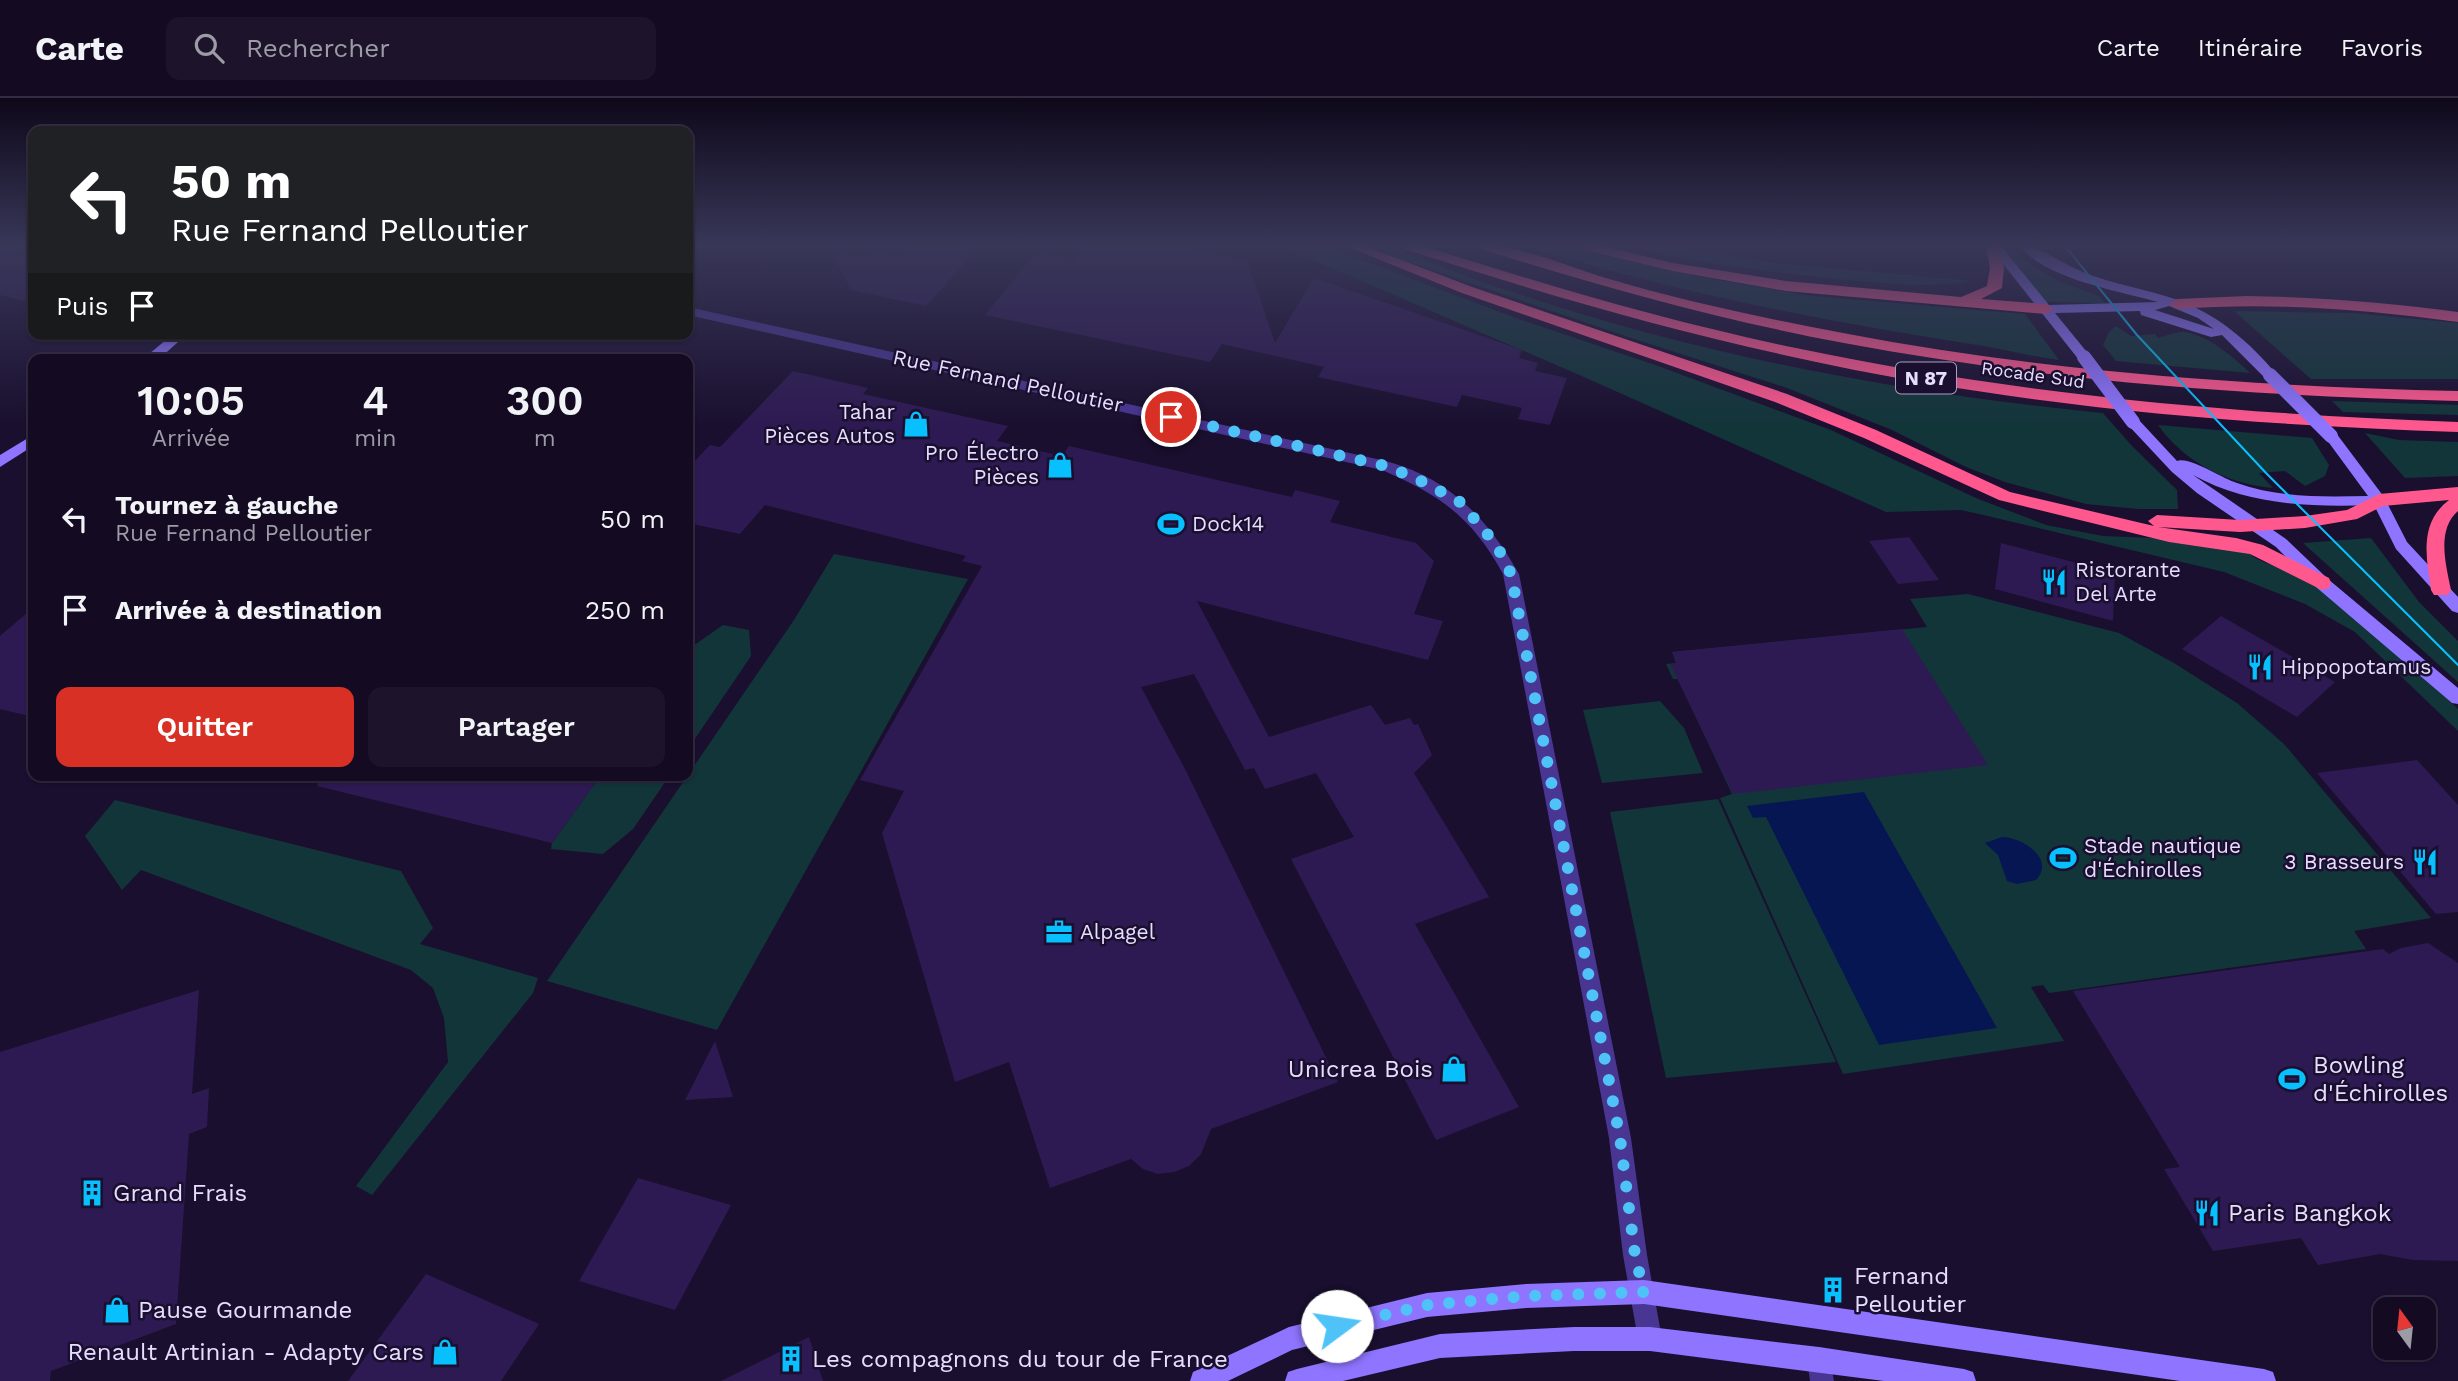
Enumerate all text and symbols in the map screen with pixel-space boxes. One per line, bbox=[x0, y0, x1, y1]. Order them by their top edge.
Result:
search box bbox=[166, 17, 656, 80]
text: Carte bbox=[35, 29, 124, 68]
icon: search bbox=[190, 29, 228, 67]
text: Rechercher bbox=[246, 33, 390, 63]
text: Carte bbox=[2097, 34, 2160, 62]
text: Itinéraire bbox=[2198, 34, 2303, 62]
text: Favoris bbox=[2341, 34, 2423, 62]
text: 50 m bbox=[171, 152, 291, 210]
icon: left bbox=[56, 154, 147, 245]
text: Rue Fernand Pelloutier bbox=[171, 211, 529, 249]
icon: arrive bbox=[123, 287, 161, 325]
text: Puis bbox=[56, 291, 109, 321]
street label: Rue Fernand Pelloutier bbox=[891, 344, 1126, 417]
street label: Rocade Sud bbox=[1980, 357, 2086, 392]
road number: N 87 bbox=[1896, 362, 1956, 394]
text: 10:05 bbox=[137, 376, 245, 425]
text: 4 bbox=[362, 376, 389, 425]
text: 300 bbox=[506, 376, 584, 425]
pin bbox=[1141, 387, 1201, 447]
icon: arrive bbox=[1152, 398, 1190, 436]
place label: Tahar Pièces Autos bbox=[764, 399, 895, 448]
shop icon: Tahar Pièces Autos bbox=[901, 409, 931, 439]
text: Arrivée bbox=[152, 425, 230, 452]
text: min bbox=[354, 425, 396, 452]
text: m bbox=[534, 425, 556, 452]
place label: Pro Électro Pièces bbox=[925, 440, 1039, 489]
shop icon: Pro Électro Pièces bbox=[1045, 450, 1075, 480]
text: Tournez à gauche bbox=[115, 490, 338, 520]
icon: left bbox=[56, 500, 94, 538]
text: 50 m bbox=[600, 504, 665, 534]
sports icon: Dock14 bbox=[1156, 509, 1186, 539]
place label: Dock14 bbox=[1192, 511, 1264, 536]
text: Rue Fernand Pelloutier bbox=[115, 520, 372, 547]
place label: Ristorante Del Arte bbox=[2075, 557, 2181, 606]
restaurant icon: Ristorante Del Arte bbox=[2039, 567, 2069, 597]
icon: arrive bbox=[56, 591, 94, 629]
text: Arrivée à destination bbox=[115, 595, 382, 625]
text: 250 m bbox=[585, 595, 665, 625]
restaurant icon: Hippopotamus bbox=[2245, 652, 2275, 682]
place label: Hippopotamus bbox=[2281, 654, 2431, 679]
button: Quitter bbox=[56, 687, 354, 767]
button: Partager bbox=[368, 687, 665, 767]
place label: Stade nautique d'Échirolles bbox=[2084, 833, 2241, 882]
sports icon: Stade nautique d'Échirolles bbox=[2048, 843, 2078, 873]
restaurant icon: 3 Brasseurs bbox=[2410, 847, 2440, 877]
place label: 3 Brasseurs bbox=[2284, 849, 2404, 874]
office icon: Alpagel bbox=[1044, 917, 1074, 947]
place label: Alpagel bbox=[1080, 919, 1156, 944]
place label: Bowling d'Échirolles bbox=[2313, 1051, 2448, 1107]
shop icon: Unicrea Bois bbox=[1439, 1054, 1469, 1084]
place label: Unicrea Bois bbox=[1288, 1055, 1433, 1083]
sports icon: Bowling d'Échirolles bbox=[2277, 1064, 2307, 1094]
building icon: Grand Frais bbox=[77, 1178, 107, 1208]
place label: Grand Frais bbox=[113, 1179, 247, 1207]
restaurant icon: Paris Bangkok bbox=[2192, 1198, 2222, 1228]
place label: Paris Bangkok bbox=[2228, 1199, 2392, 1227]
place label: Fernand Pelloutier bbox=[1854, 1262, 1966, 1318]
building icon: Fernand Pelloutier bbox=[1818, 1275, 1848, 1305]
position arrow bbox=[1300, 1289, 1374, 1363]
shop icon: Pause Gourmande bbox=[102, 1295, 132, 1325]
place label: Pause Gourmande bbox=[138, 1296, 352, 1324]
north arrow bbox=[2373, 1297, 2436, 1360]
map controls bbox=[2373, 1297, 2436, 1360]
shop icon: Renault Artinian - Adapty Cars bbox=[430, 1337, 460, 1367]
place label: Renault Artinian - Adapty Cars bbox=[67, 1338, 424, 1366]
building icon: Les compagnons du tour de France bbox=[776, 1344, 806, 1374]
place label: Les compagnons du tour de France bbox=[812, 1345, 1228, 1373]

